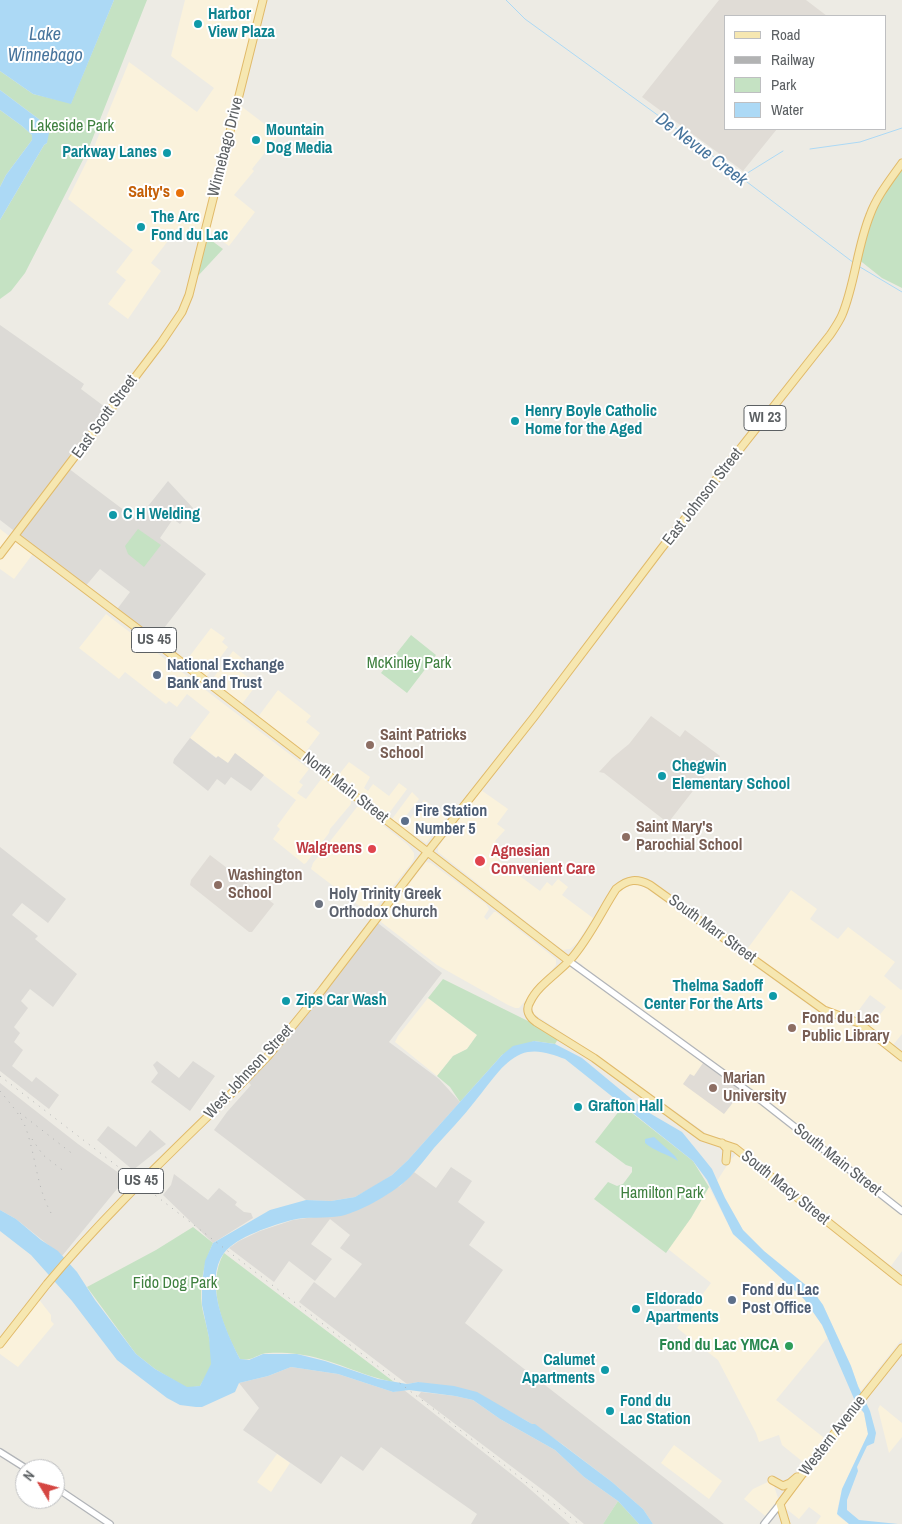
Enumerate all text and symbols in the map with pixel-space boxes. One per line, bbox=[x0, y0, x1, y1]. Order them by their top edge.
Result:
place label: Harbor View Plaza bbox=[208, 5, 275, 43]
legend bbox=[724, 15, 887, 130]
marker: Harbor View Plaza bbox=[192, 18, 204, 30]
water label: Lake Winnebago bbox=[7, 24, 83, 66]
text: Road bbox=[771, 24, 800, 45]
text: Railway bbox=[771, 49, 815, 70]
text: Park bbox=[771, 74, 796, 95]
street label: Winnebago Drive bbox=[204, 95, 248, 199]
text: Water bbox=[771, 99, 803, 120]
water label: De Nevue Creek bbox=[651, 109, 751, 191]
park label: Lakeside Park bbox=[30, 117, 114, 137]
place label: Mountain Dog Media bbox=[266, 121, 332, 159]
marker: Mountain Dog Media bbox=[250, 134, 262, 146]
place label: Parkway Lanes bbox=[62, 143, 157, 163]
marker: Parkway Lanes bbox=[161, 147, 173, 159]
place label: Salty's bbox=[128, 183, 170, 203]
marker: Salty's bbox=[174, 187, 186, 199]
place label: The Arc Fond du Lac bbox=[151, 208, 228, 246]
marker: The Arc Fond du Lac bbox=[135, 221, 147, 233]
street label: East Scott Street bbox=[68, 372, 142, 462]
place label: Henry Boyle Catholic Home for the Aged bbox=[525, 402, 657, 440]
road number: WI 23 bbox=[744, 406, 786, 430]
marker: Henry Boyle Catholic Home for the Aged bbox=[509, 415, 521, 427]
street label: East Johnson Street bbox=[659, 445, 747, 549]
place label: C H Welding bbox=[123, 505, 200, 525]
marker: C H Welding bbox=[107, 509, 119, 521]
road number: US 45 bbox=[132, 628, 176, 652]
park label: McKinley Park bbox=[367, 654, 451, 674]
place label: National Exchange Bank and Trust bbox=[167, 656, 284, 694]
marker: National Exchange Bank and Trust bbox=[151, 669, 163, 681]
place label: Saint Patricks School bbox=[380, 726, 467, 764]
marker: Saint Patricks School bbox=[364, 739, 376, 751]
street label: North Main Street bbox=[298, 749, 392, 827]
place label: Chegwin Elementary School bbox=[672, 757, 790, 795]
marker: Chegwin Elementary School bbox=[656, 770, 668, 782]
place label: Fire Station Number 5 bbox=[415, 802, 487, 840]
marker: Fire Station Number 5 bbox=[399, 815, 411, 827]
place label: Saint Mary's Parochial School bbox=[636, 818, 742, 856]
marker: Saint Mary's Parochial School bbox=[620, 831, 632, 843]
place label: Walgreens bbox=[296, 839, 362, 859]
place label: Agnesian Convenient Care bbox=[491, 842, 595, 880]
marker: Walgreens bbox=[366, 843, 378, 855]
marker: Agnesian Convenient Care bbox=[473, 854, 487, 868]
place label: Washington School bbox=[228, 866, 303, 904]
marker: Washington School bbox=[212, 879, 224, 891]
place label: Holy Trinity Greek Orthodox Church bbox=[329, 885, 441, 923]
street label: South Marr Street bbox=[664, 891, 760, 967]
marker: Holy Trinity Greek Orthodox Church bbox=[313, 898, 325, 910]
place label: Thelma Sadoff Center For the Arts bbox=[644, 977, 763, 1015]
marker: Thelma Sadoff Center For the Arts bbox=[767, 990, 779, 1002]
place label: Zips Car Wash bbox=[296, 991, 387, 1011]
marker: Zips Car Wash bbox=[280, 995, 292, 1007]
place label: Fond du Lac Public Library bbox=[802, 1009, 890, 1047]
street label: West Johnson Street bbox=[201, 1021, 297, 1123]
marker: Fond du Lac Public Library bbox=[786, 1022, 798, 1034]
place label: Marian University bbox=[723, 1069, 786, 1107]
marker: Marian University bbox=[707, 1082, 719, 1094]
place label: Grafton Hall bbox=[588, 1097, 663, 1117]
marker: Grafton Hall bbox=[572, 1101, 584, 1113]
street label: South Main Street bbox=[789, 1120, 885, 1200]
street label: South Macy Street bbox=[737, 1147, 833, 1229]
road number: US 45 bbox=[118, 1168, 164, 1194]
park label: Hamilton Park bbox=[620, 1184, 704, 1204]
park label: Fido Dog Park bbox=[133, 1274, 217, 1294]
place label: Fond du Lac Post Office bbox=[742, 1281, 819, 1319]
place label: Eldorado Apartments bbox=[646, 1290, 719, 1328]
marker: Fond du Lac Post Office bbox=[726, 1294, 738, 1306]
marker: Eldorado Apartments bbox=[630, 1303, 642, 1315]
place label: Fond du Lac YMCA bbox=[659, 1336, 779, 1356]
marker: Fond du Lac YMCA bbox=[783, 1340, 795, 1352]
place label: Calumet Apartments bbox=[522, 1351, 595, 1389]
marker: Calumet Apartments bbox=[599, 1364, 611, 1376]
place label: Fond du Lac Station bbox=[620, 1392, 691, 1430]
street label: Western Avenue bbox=[796, 1392, 870, 1480]
marker: Fond du Lac Station bbox=[604, 1405, 616, 1417]
north arrow bbox=[15, 1459, 65, 1509]
text: N bbox=[19, 1467, 38, 1484]

